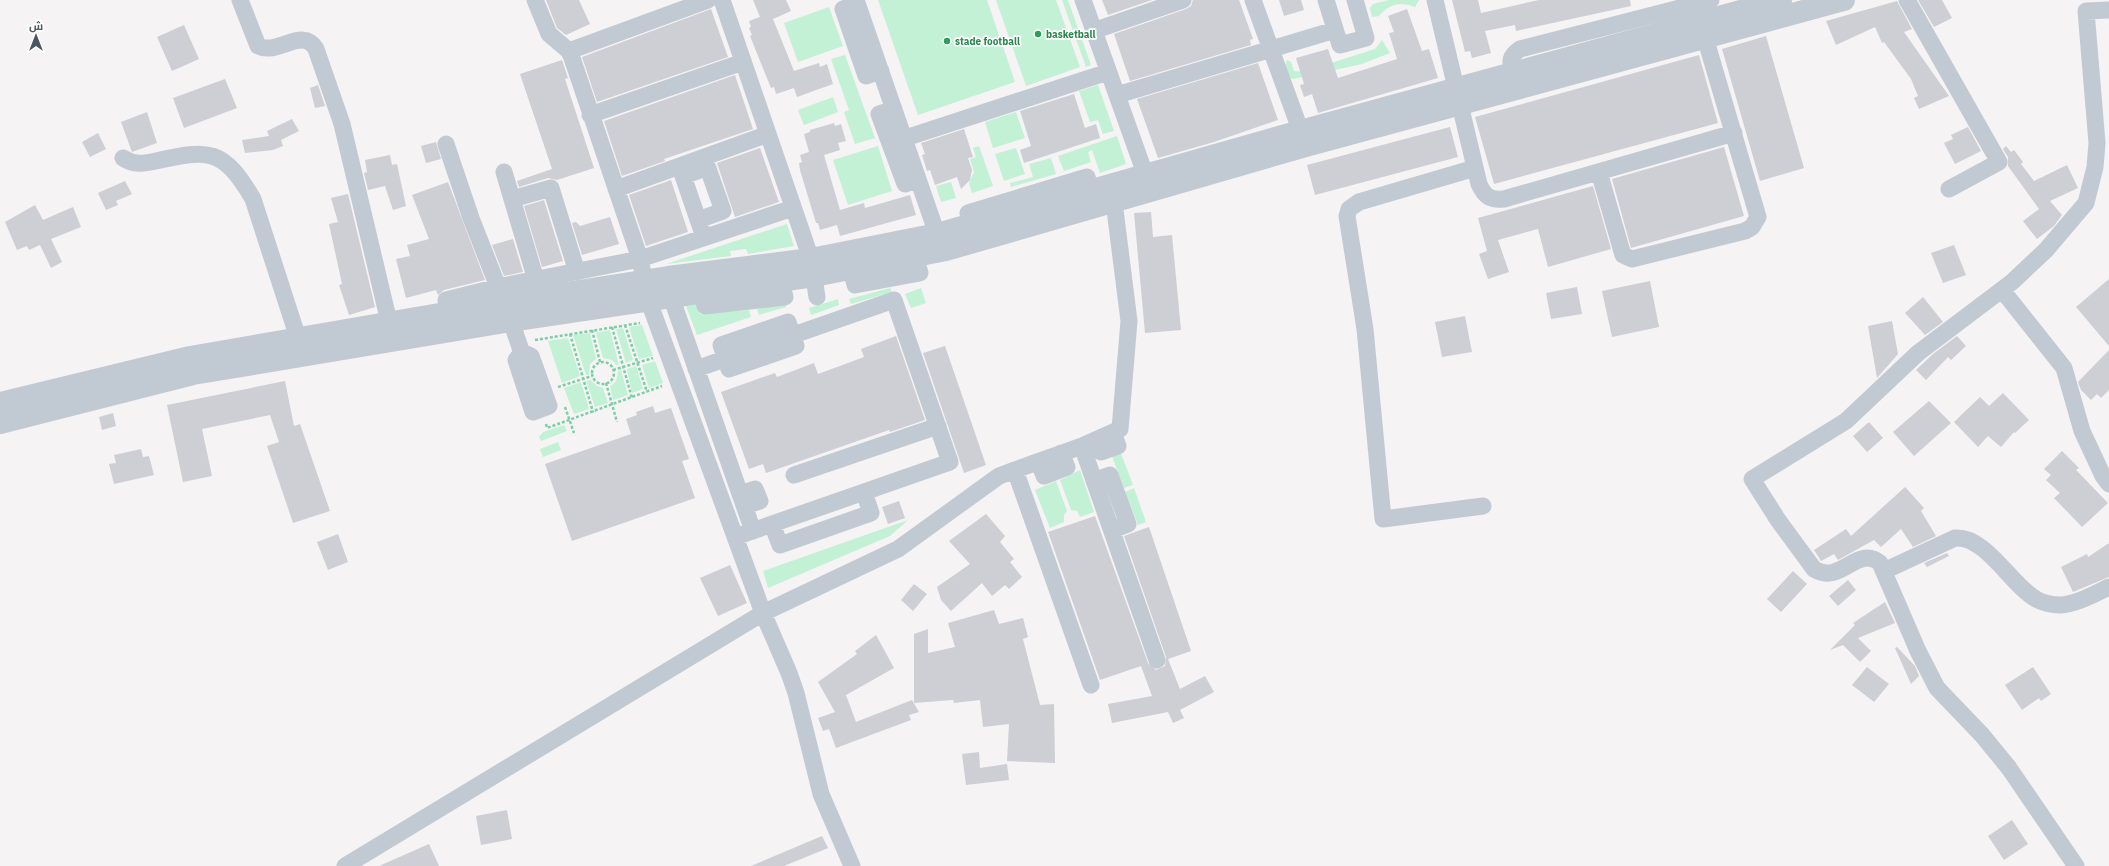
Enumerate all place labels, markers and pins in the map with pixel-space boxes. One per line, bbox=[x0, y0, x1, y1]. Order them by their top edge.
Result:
place label: basketball bbox=[1046, 28, 1096, 41]
marker: basketball bbox=[1033, 29, 1043, 39]
place label: stade football bbox=[955, 35, 1020, 48]
marker: stade football bbox=[942, 36, 952, 46]

